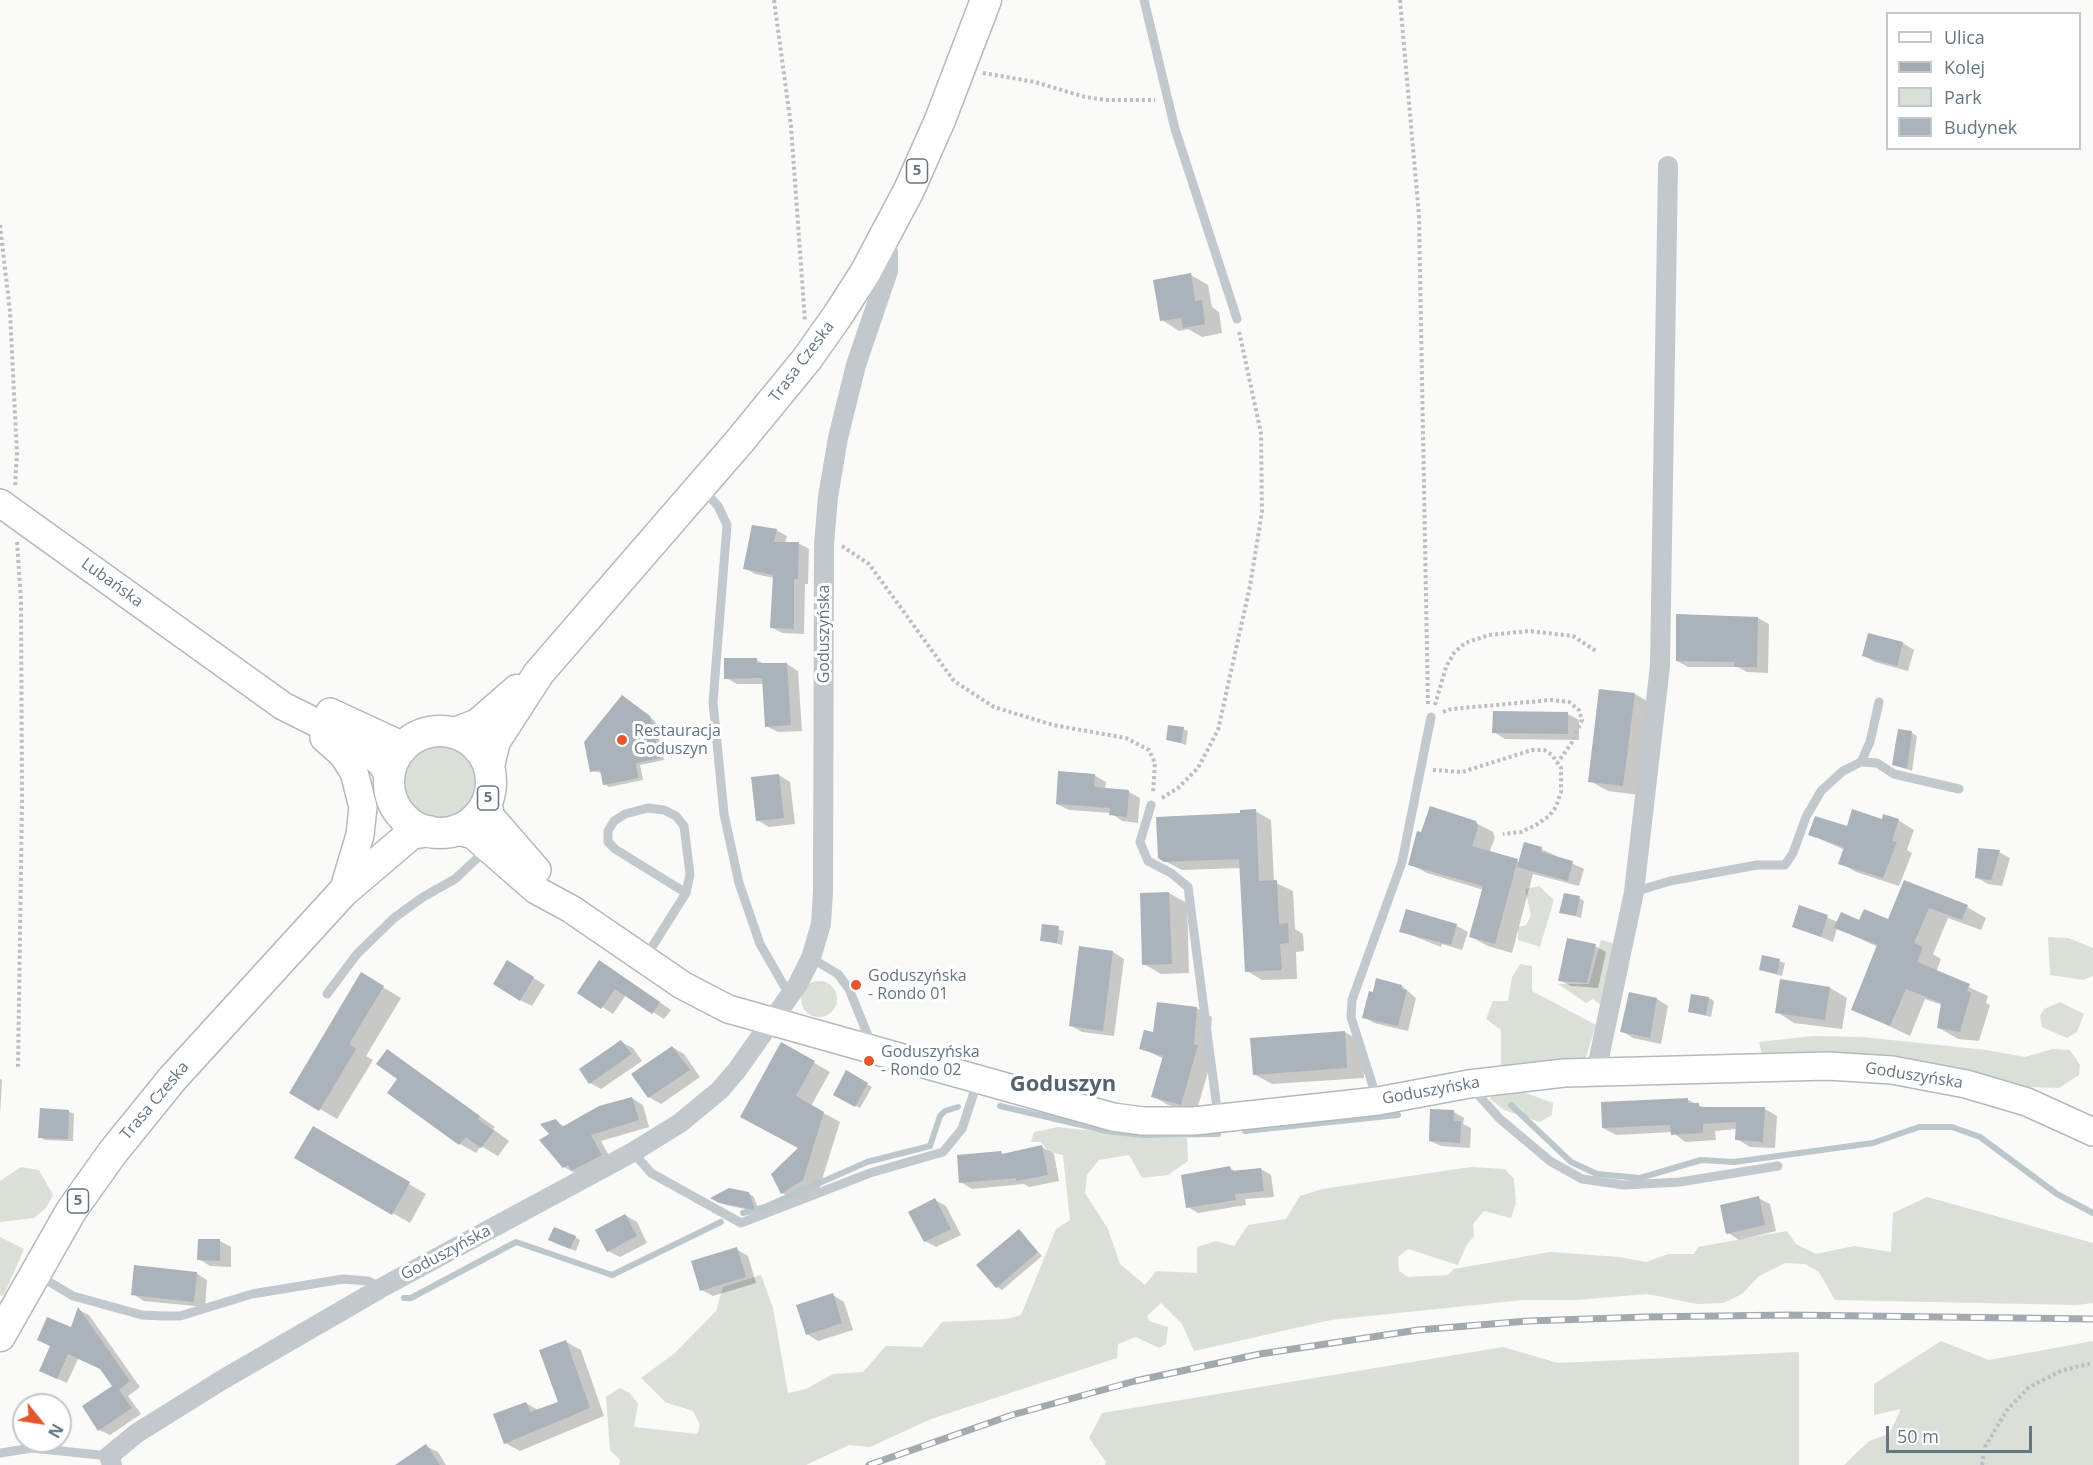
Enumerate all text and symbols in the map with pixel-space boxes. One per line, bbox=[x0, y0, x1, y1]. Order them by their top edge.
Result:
legend bbox=[1886, 12, 2081, 150]
text: Ulica bbox=[1944, 25, 1985, 49]
text: Kolej bbox=[1944, 55, 1985, 79]
text: Park bbox=[1944, 85, 1982, 109]
text: Budynek bbox=[1944, 115, 2017, 139]
road number: 5 bbox=[906, 159, 928, 183]
street label: Trasa Czeska bbox=[765, 318, 839, 406]
street label: Lubańska bbox=[77, 554, 147, 612]
street label: Goduszyńska bbox=[814, 585, 834, 683]
place label: Restauracja Goduszyn bbox=[634, 721, 721, 759]
marker: Restauracja Goduszyn bbox=[615, 733, 629, 747]
road number: 5 bbox=[478, 786, 498, 810]
place label: Goduszyńska - Rondo 01 bbox=[868, 966, 967, 1004]
marker: Goduszyńska - Rondo 01 bbox=[849, 978, 863, 992]
place label: Goduszyńska - Rondo 02 bbox=[881, 1042, 980, 1080]
marker: Goduszyńska - Rondo 02 bbox=[862, 1054, 876, 1068]
street label: Trasa Czeska bbox=[117, 1058, 193, 1144]
street label: Goduszyńska bbox=[1864, 1059, 1964, 1093]
district label: Goduszyn bbox=[1010, 1072, 1116, 1098]
street label: Goduszyńska bbox=[1381, 1073, 1481, 1109]
road number: 5 bbox=[68, 1189, 88, 1213]
street label: Goduszyńska bbox=[398, 1221, 494, 1285]
north arrow bbox=[12, 1393, 72, 1453]
scale bar bbox=[1889, 1414, 2034, 1452]
text: N bbox=[43, 1420, 69, 1442]
text: 50 m bbox=[1897, 1424, 1939, 1448]

